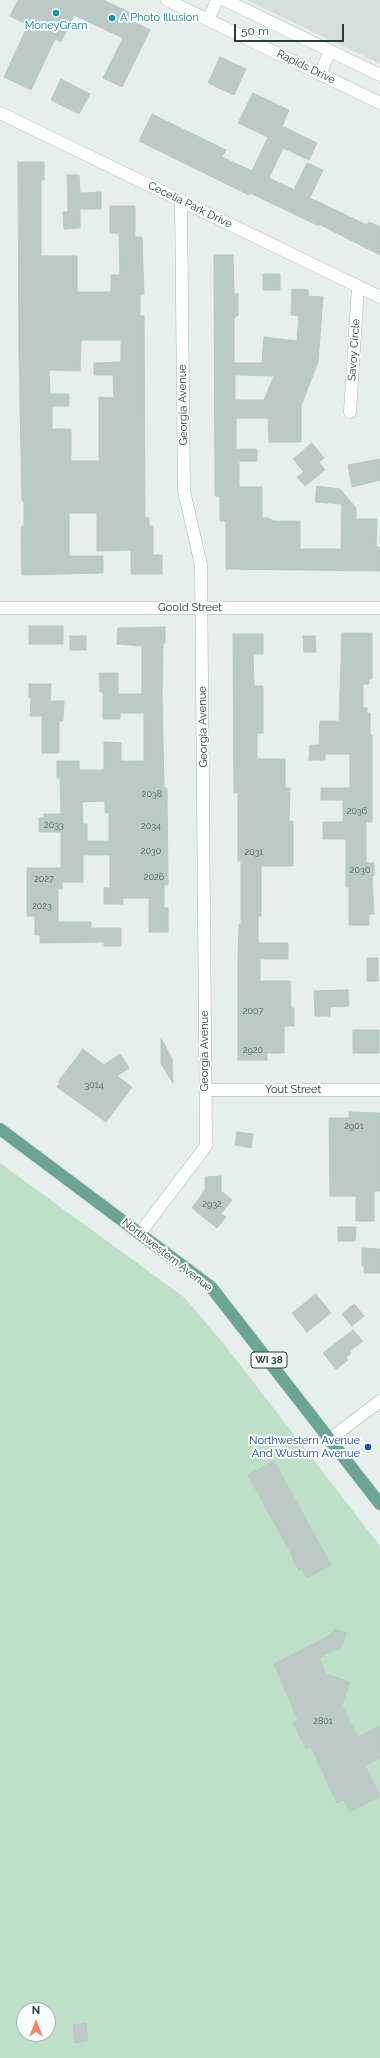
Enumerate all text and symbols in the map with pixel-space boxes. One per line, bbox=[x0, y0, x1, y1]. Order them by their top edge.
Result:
marker: MoneyGram bbox=[51, 8, 61, 18]
place label: A Photo Illusion bbox=[120, 11, 199, 25]
marker: A Photo Illusion bbox=[107, 13, 117, 23]
scale bar bbox=[236, 16, 346, 42]
place label: MoneyGram bbox=[25, 19, 87, 33]
text: 50 m bbox=[241, 24, 269, 38]
street label: Rapids Drive bbox=[275, 47, 337, 87]
street label: Cecelia Park Drive bbox=[146, 179, 234, 231]
street label: Savoy Circle bbox=[345, 318, 363, 382]
street label: Georgia Avenue bbox=[176, 364, 190, 446]
street label: Goold Street bbox=[158, 601, 222, 615]
street label: Georgia Avenue bbox=[196, 686, 210, 768]
house number: 2038 bbox=[142, 789, 162, 799]
house number: 2036 bbox=[347, 806, 367, 816]
house number: 2033 bbox=[44, 820, 64, 830]
house number: 2034 bbox=[141, 821, 161, 831]
house number: 2030 bbox=[141, 846, 161, 856]
house number: 2031 bbox=[245, 847, 263, 857]
house number: 2030 bbox=[350, 865, 370, 875]
house number: 2026 bbox=[144, 872, 164, 882]
house number: 2027 bbox=[34, 874, 54, 884]
house number: 2023 bbox=[32, 901, 52, 911]
house number: 2007 bbox=[243, 1006, 263, 1016]
street label: Georgia Avenue bbox=[198, 1010, 212, 1092]
house number: 2920 bbox=[243, 1045, 263, 1055]
house number: 3014 bbox=[84, 1080, 104, 1090]
street label: Yout Street bbox=[265, 1083, 321, 1097]
house number: 2901 bbox=[344, 1121, 364, 1131]
house number: 2932 bbox=[202, 1199, 222, 1209]
street label: Northwestern Avenue bbox=[119, 1216, 215, 1294]
road number: WI 38 bbox=[251, 1352, 287, 1368]
place label: Northwestern Avenue And Wustum Avenue bbox=[249, 1434, 360, 1460]
marker: Northwestern Avenue And Wustum Avenue bbox=[363, 1442, 373, 1452]
house number: 2801 bbox=[313, 1716, 333, 1726]
north arrow bbox=[16, 2002, 56, 2042]
text: N bbox=[32, 2004, 40, 2017]

